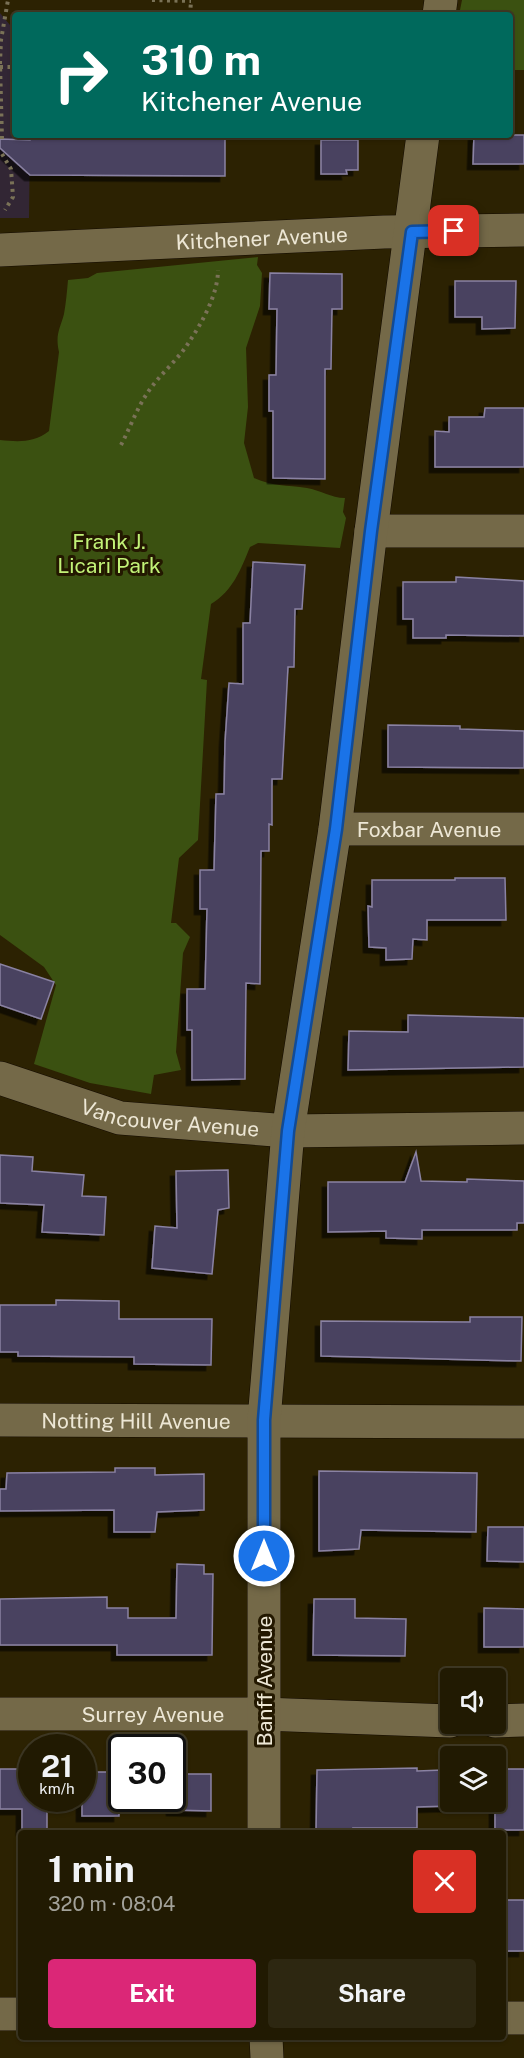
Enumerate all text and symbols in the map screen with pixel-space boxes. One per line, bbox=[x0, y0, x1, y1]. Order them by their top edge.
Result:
text: 310 m bbox=[141, 35, 261, 84]
icon: right bbox=[42, 36, 120, 114]
text: Kitchener Avenue bbox=[141, 85, 362, 117]
pin bbox=[428, 205, 479, 256]
icon: arrive bbox=[437, 214, 470, 247]
street label: Kitchener Avenue bbox=[175, 221, 348, 254]
park label: Frank J. Licari Park bbox=[57, 529, 161, 578]
street label: Foxbar Avenue bbox=[357, 817, 501, 842]
street label: Vancouver Avenue bbox=[78, 1093, 260, 1141]
street label: Notting Hill Avenue bbox=[41, 1408, 231, 1433]
position arrow bbox=[232, 1524, 296, 1588]
street label: Banff Avenue bbox=[252, 1616, 277, 1746]
map controls bbox=[440, 1668, 506, 1812]
button: sound bbox=[440, 1668, 506, 1734]
street label: Surrey Avenue bbox=[82, 1702, 224, 1727]
speed limit sign: 30 bbox=[108, 1734, 186, 1812]
button: layers bbox=[440, 1746, 506, 1812]
text: 21 bbox=[41, 1748, 73, 1784]
text: km/h bbox=[39, 1780, 75, 1797]
text: 1 min bbox=[48, 1848, 135, 1890]
button: close bbox=[413, 1850, 476, 1913]
text: 320 m · 08:04 bbox=[48, 1892, 175, 1916]
button: Exit bbox=[48, 1959, 256, 2028]
button: Share bbox=[268, 1959, 476, 2028]

